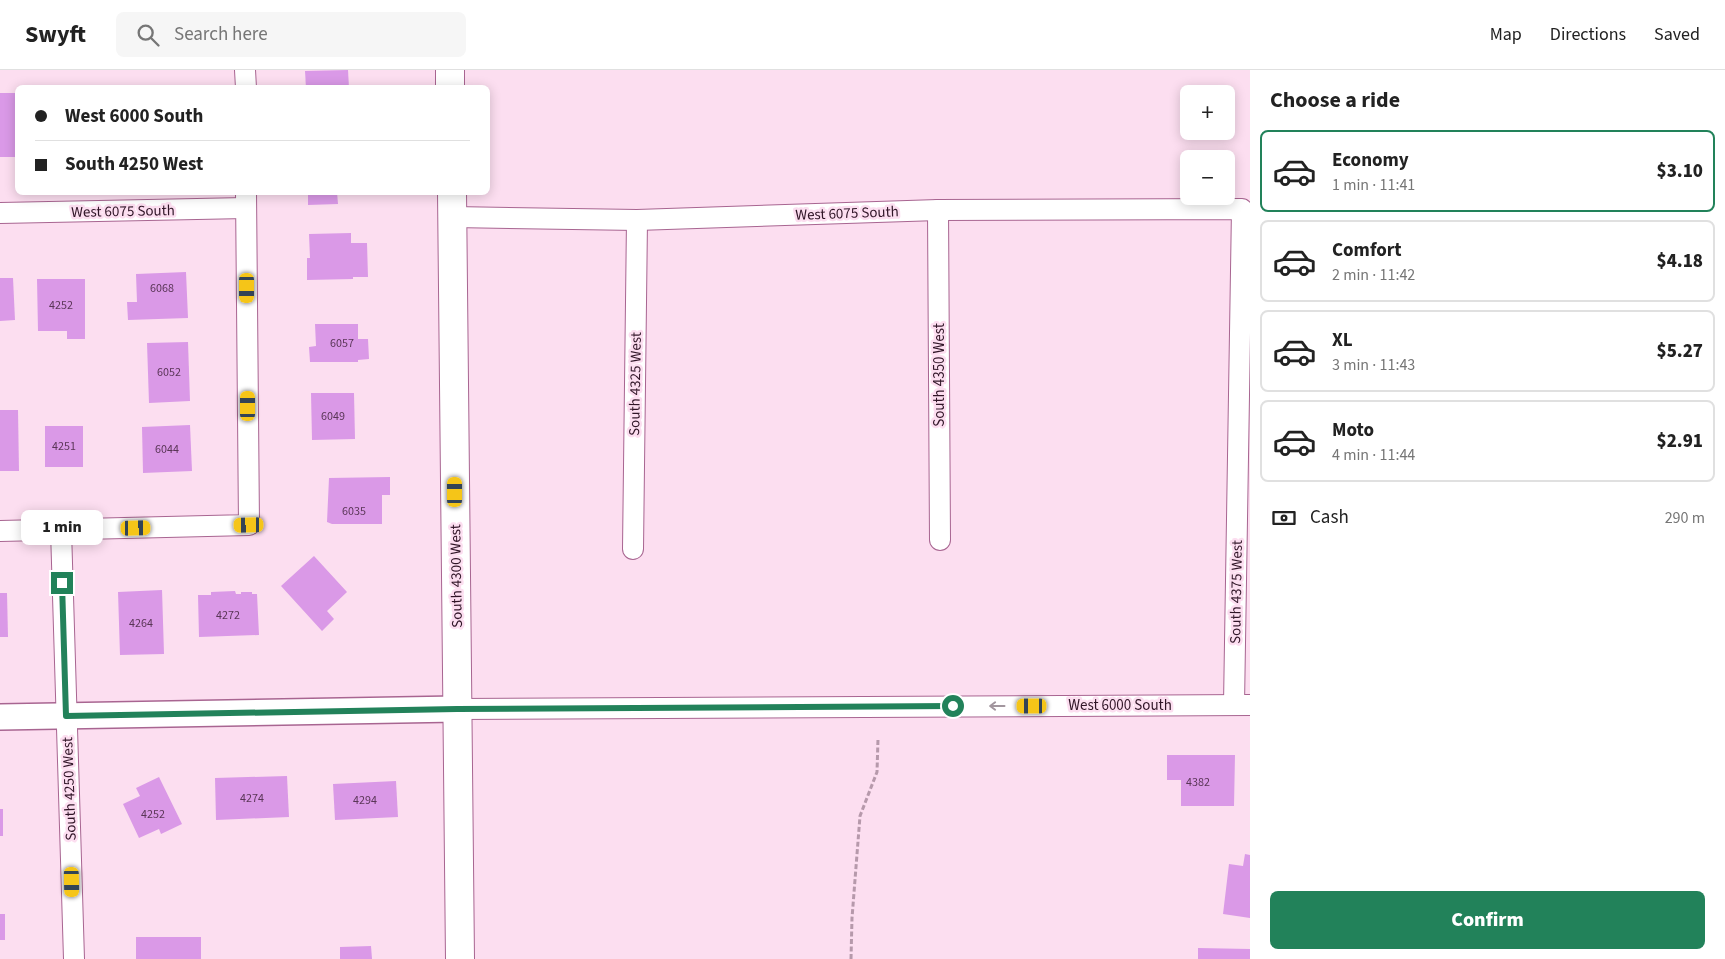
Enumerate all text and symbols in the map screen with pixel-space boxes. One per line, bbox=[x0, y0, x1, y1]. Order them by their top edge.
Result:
search box bbox=[116, 12, 466, 57]
text: Swyft bbox=[25, 17, 86, 52]
icon: search bbox=[134, 21, 162, 49]
text: Search here bbox=[174, 21, 268, 48]
text: Map bbox=[1490, 22, 1522, 47]
text: Directions bbox=[1550, 22, 1626, 47]
text: Saved bbox=[1654, 22, 1700, 47]
text: Choose a ride bbox=[1270, 84, 1400, 116]
map controls bbox=[1180, 85, 1235, 205]
button: + bbox=[1180, 85, 1235, 140]
text: West 6000 South bbox=[65, 103, 203, 130]
text: Economy bbox=[1332, 147, 1409, 174]
icon: car bbox=[1272, 149, 1317, 194]
button: − bbox=[1180, 150, 1235, 205]
text: South 4250 West bbox=[65, 151, 203, 178]
text: $3.10 bbox=[1657, 158, 1703, 185]
text: 1 min · 11:41 bbox=[1332, 174, 1415, 196]
street label: West 6075 South bbox=[71, 200, 175, 223]
street label: West 6075 South bbox=[795, 201, 899, 226]
text: Comfort bbox=[1332, 237, 1402, 264]
icon: car bbox=[1272, 239, 1317, 284]
text: $4.18 bbox=[1657, 248, 1703, 275]
text: 2 min · 11:42 bbox=[1332, 264, 1415, 286]
car bbox=[239, 273, 254, 303]
house number: 6068 bbox=[150, 280, 174, 297]
house number: 4252 bbox=[49, 297, 73, 314]
street label: South 4350 West bbox=[929, 323, 950, 427]
text: XL bbox=[1332, 327, 1353, 354]
icon: car bbox=[1272, 329, 1317, 374]
street label: South 4325 West bbox=[624, 332, 647, 436]
house number: 6057 bbox=[330, 335, 354, 352]
text: $5.27 bbox=[1657, 338, 1703, 365]
text: 3 min · 11:43 bbox=[1332, 354, 1415, 376]
house number: 6052 bbox=[157, 364, 181, 381]
car bbox=[240, 391, 255, 421]
house number: 6049 bbox=[321, 408, 345, 425]
text: Moto bbox=[1332, 417, 1374, 444]
icon: car bbox=[1272, 419, 1317, 464]
text: $2.91 bbox=[1657, 428, 1703, 455]
house number: 4251 bbox=[52, 438, 76, 455]
house number: 6044 bbox=[155, 441, 179, 458]
text: 4 min · 11:44 bbox=[1332, 444, 1415, 466]
car bbox=[447, 477, 462, 507]
house number: 6035 bbox=[342, 503, 366, 520]
icon: cash bbox=[1270, 504, 1298, 532]
text: Cash bbox=[1310, 504, 1349, 531]
text: 290 m bbox=[1665, 507, 1705, 529]
callout: 1 min bbox=[21, 510, 103, 546]
text: 1 min bbox=[42, 516, 82, 538]
car bbox=[233, 517, 264, 533]
car bbox=[120, 520, 151, 536]
street label: South 4300 West bbox=[445, 524, 468, 628]
street label: South 4375 West bbox=[1225, 540, 1248, 644]
route end bbox=[51, 572, 73, 594]
house number: 4272 bbox=[216, 607, 240, 624]
house number: 4264 bbox=[129, 615, 153, 632]
route start bbox=[942, 695, 964, 717]
street label: West 6000 South bbox=[1068, 695, 1172, 716]
car bbox=[1017, 699, 1047, 714]
one-way arrow bbox=[989, 701, 1006, 711]
street label: South 4250 West bbox=[57, 737, 82, 841]
house number: 4382 bbox=[1186, 774, 1210, 791]
house number: 4274 bbox=[240, 790, 264, 807]
house number: 4294 bbox=[353, 792, 377, 809]
house number: 4252 bbox=[141, 806, 165, 823]
car bbox=[64, 867, 79, 897]
button: Confirm bbox=[1270, 891, 1705, 949]

